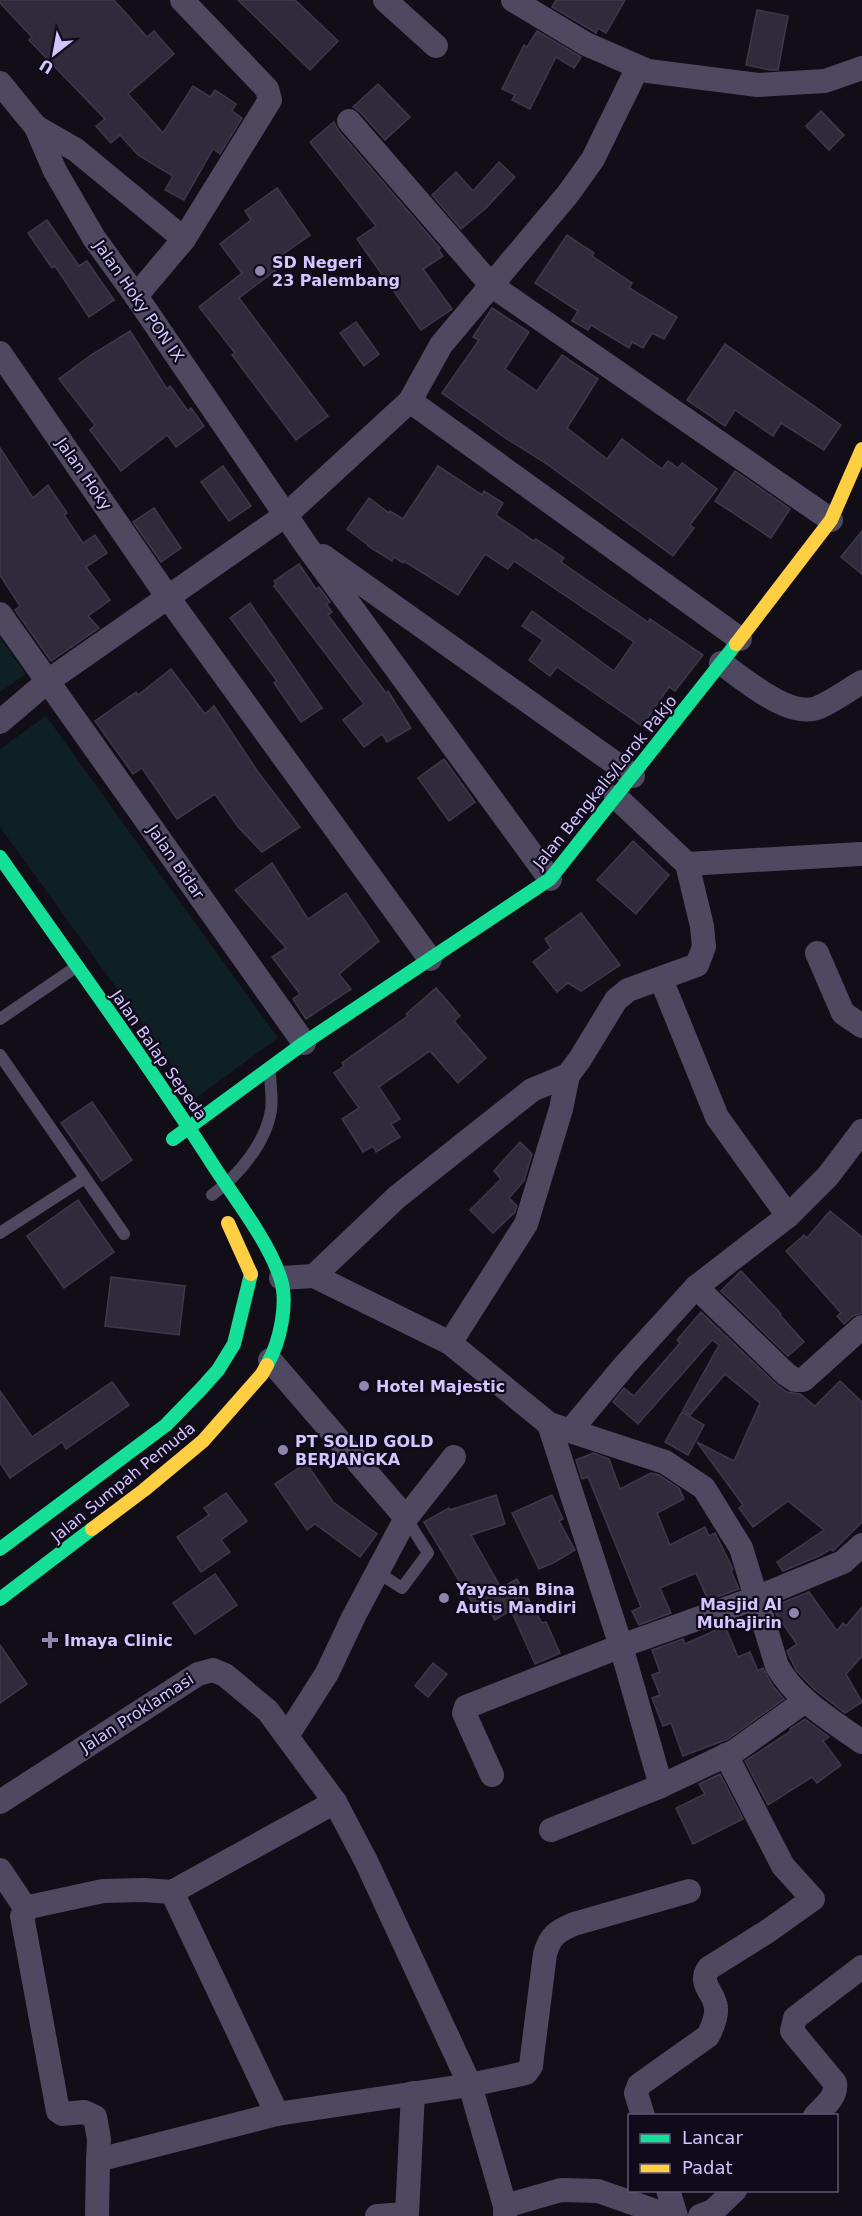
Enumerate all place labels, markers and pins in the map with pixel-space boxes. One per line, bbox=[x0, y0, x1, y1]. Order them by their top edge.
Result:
place label: SD Negeri 23 Palembang bbox=[272, 253, 400, 290]
marker: SD Negeri 23 Palembang bbox=[253, 264, 267, 278]
place label: Hotel Majestic bbox=[376, 1377, 505, 1396]
marker: Hotel Majestic bbox=[357, 1379, 371, 1393]
place label: PT SOLID GOLD BERJANGKA bbox=[295, 1432, 434, 1469]
marker: PT SOLID GOLD BERJANGKA bbox=[276, 1443, 290, 1457]
place label: Yayasan Bina Autis Mandiri bbox=[455, 1580, 576, 1617]
marker: Yayasan Bina Autis Mandiri bbox=[437, 1591, 451, 1605]
place label: Masjid Al Muhajirin bbox=[697, 1595, 782, 1632]
marker: Masjid Al Muhajirin bbox=[787, 1606, 801, 1620]
marker: Imaya Clinic bbox=[41, 1631, 59, 1649]
place label: Imaya Clinic bbox=[64, 1631, 173, 1650]

